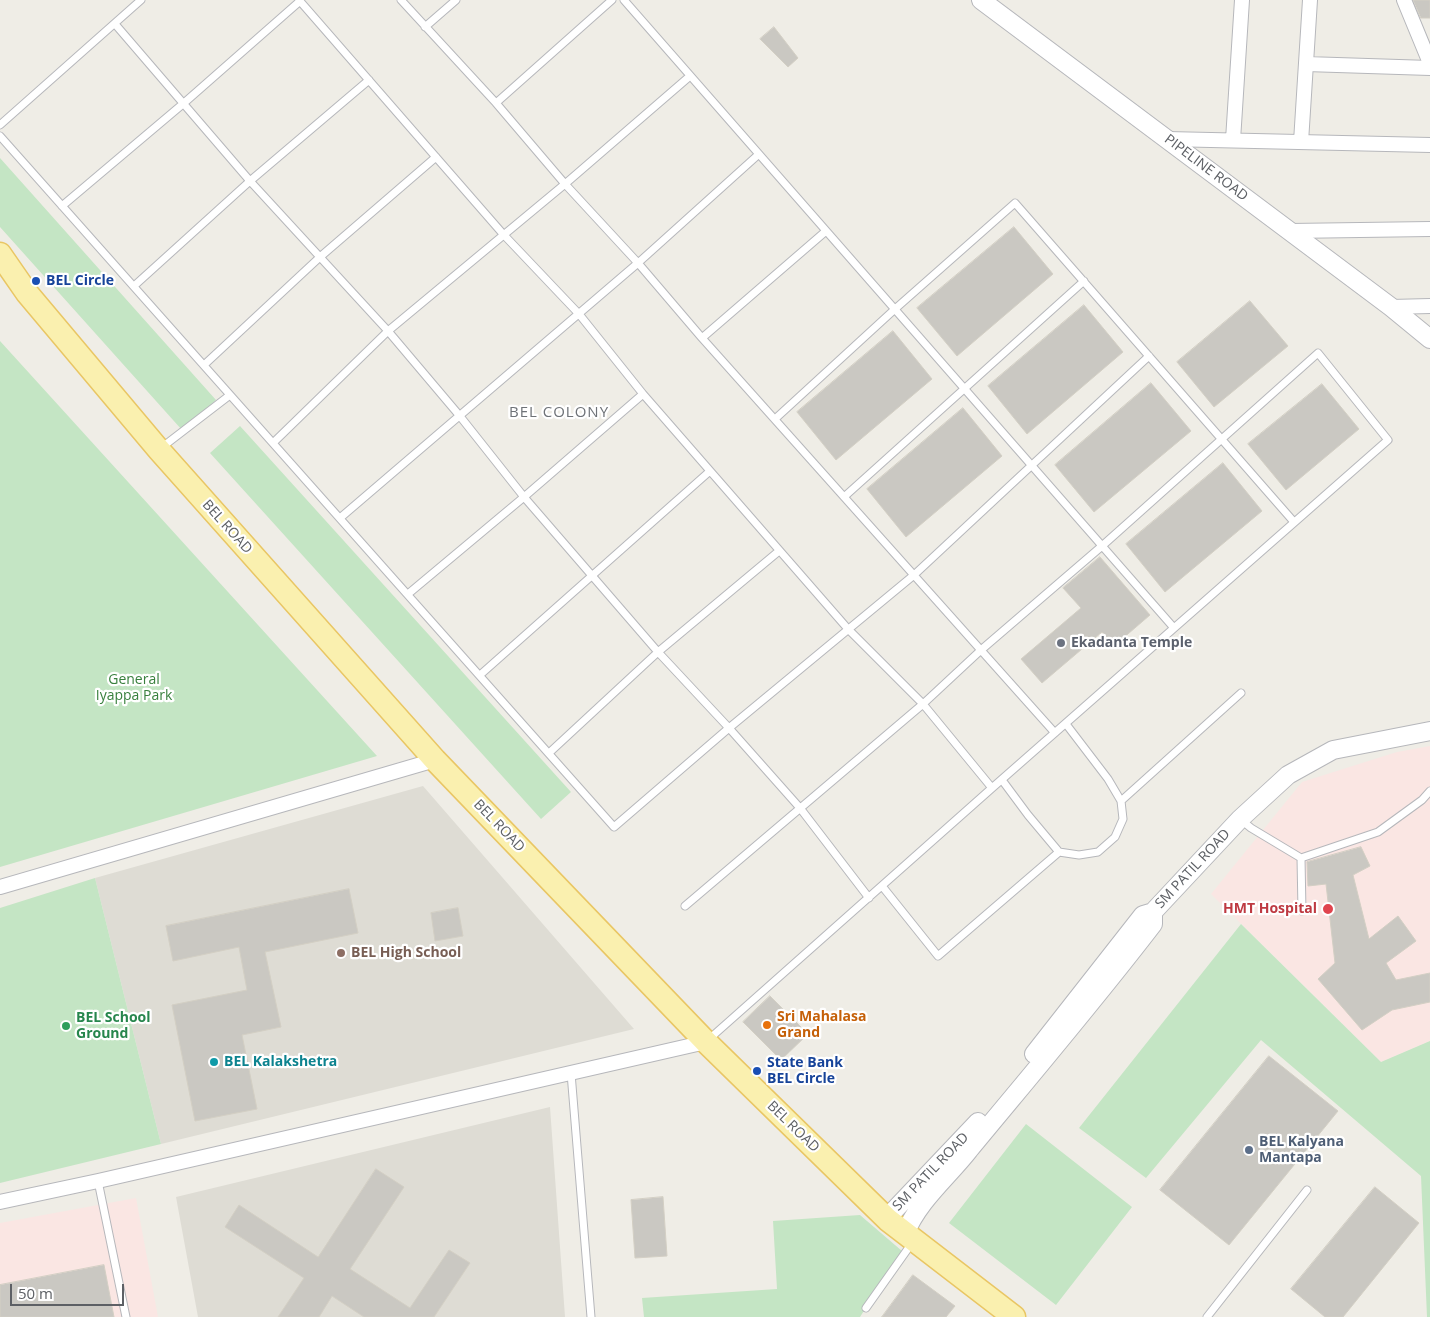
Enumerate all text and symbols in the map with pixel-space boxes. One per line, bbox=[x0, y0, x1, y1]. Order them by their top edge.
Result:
street label: PIPELINE ROAD bbox=[1161, 131, 1251, 205]
place label: BEL Circle bbox=[46, 273, 114, 289]
marker: BEL Circle bbox=[30, 275, 42, 287]
district label: BEL COLONY bbox=[508, 404, 610, 422]
street label: BEL ROAD bbox=[199, 497, 255, 557]
place label: Ekadanta Temple bbox=[1071, 635, 1192, 651]
marker: Ekadanta Temple bbox=[1055, 637, 1067, 649]
park label: General Iyappa Park bbox=[96, 672, 172, 704]
street label: BEL ROAD bbox=[470, 796, 528, 856]
street label: SM PATIL ROAD bbox=[1152, 826, 1234, 912]
place label: HMT Hospital bbox=[1223, 901, 1317, 917]
marker: HMT Hospital bbox=[1321, 902, 1335, 916]
place label: BEL High School bbox=[351, 945, 461, 961]
marker: BEL High School bbox=[335, 947, 347, 959]
place label: Sri Mahalasa Grand bbox=[777, 1009, 866, 1042]
place label: BEL School Ground bbox=[76, 1010, 151, 1042]
marker: Sri Mahalasa Grand bbox=[761, 1019, 773, 1031]
marker: BEL School Ground bbox=[60, 1020, 72, 1032]
place label: BEL Kalakshetra bbox=[224, 1054, 337, 1070]
place label: State Bank BEL Circle bbox=[767, 1055, 843, 1088]
marker: BEL Kalakshetra bbox=[208, 1056, 220, 1068]
marker: State Bank BEL Circle bbox=[751, 1065, 763, 1077]
street label: BEL ROAD bbox=[763, 1098, 823, 1156]
street label: SM PATIL ROAD bbox=[889, 1129, 973, 1215]
place label: BEL Kalyana Mantapa bbox=[1259, 1134, 1344, 1166]
marker: BEL Kalyana Mantapa bbox=[1243, 1144, 1255, 1156]
scale bar bbox=[12, 1274, 126, 1306]
text: 50 m bbox=[18, 1283, 53, 1303]

